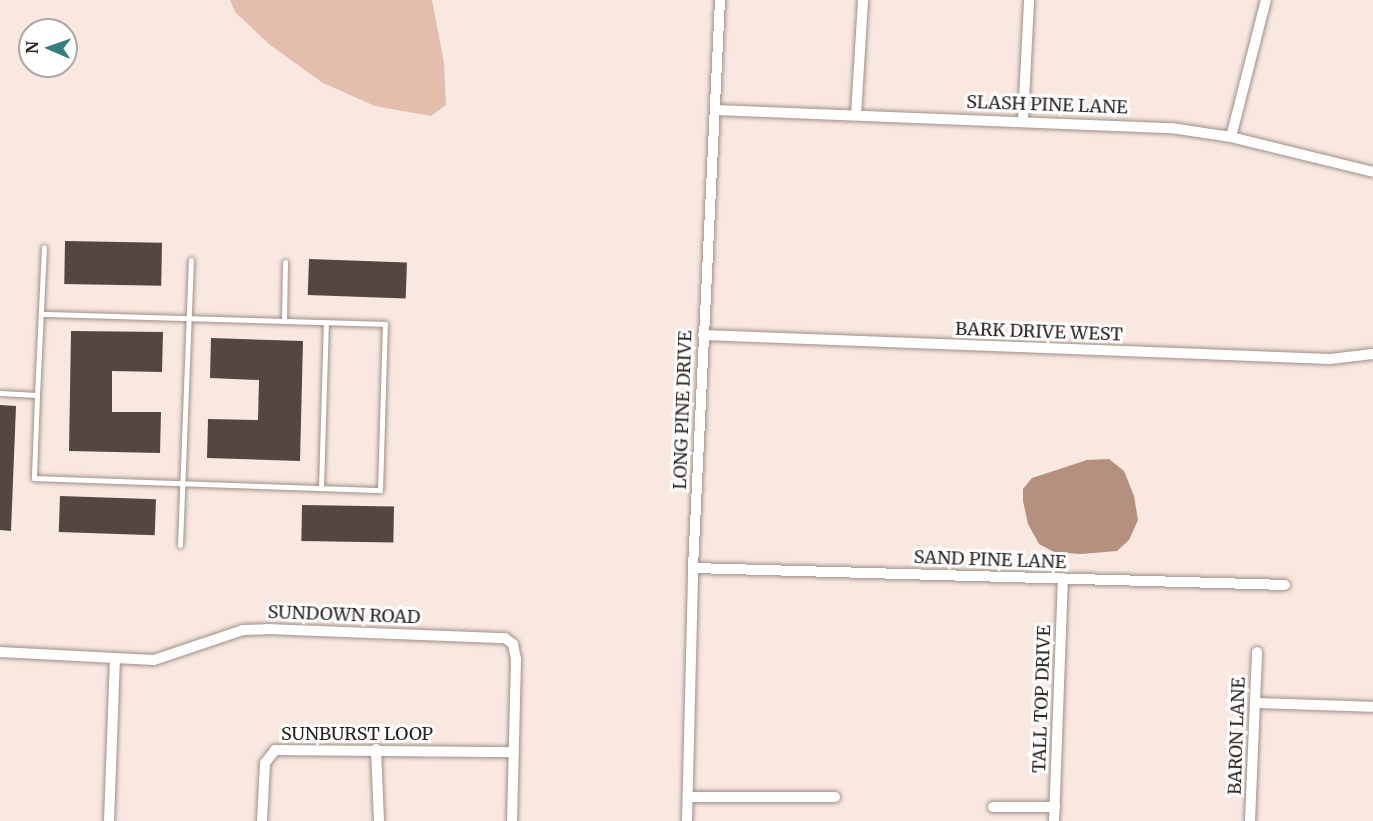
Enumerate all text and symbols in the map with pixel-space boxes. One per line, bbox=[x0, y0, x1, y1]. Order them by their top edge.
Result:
north arrow bbox=[18, 18, 78, 78]
text: N bbox=[22, 41, 42, 54]
street label: SLASH PINE LANE bbox=[966, 91, 1128, 119]
street label: BARK DRIVE WEST bbox=[955, 318, 1123, 346]
street label: LONG PINE DRIVE bbox=[669, 330, 697, 490]
street label: SAND PINE LANE bbox=[913, 547, 1067, 573]
street label: SUNDOWN ROAD bbox=[267, 602, 421, 628]
street label: TALL TOP DRIVE bbox=[1029, 625, 1055, 773]
street label: BARON LANE bbox=[1224, 677, 1250, 795]
street label: SUNBURST LOOP bbox=[281, 723, 433, 745]

